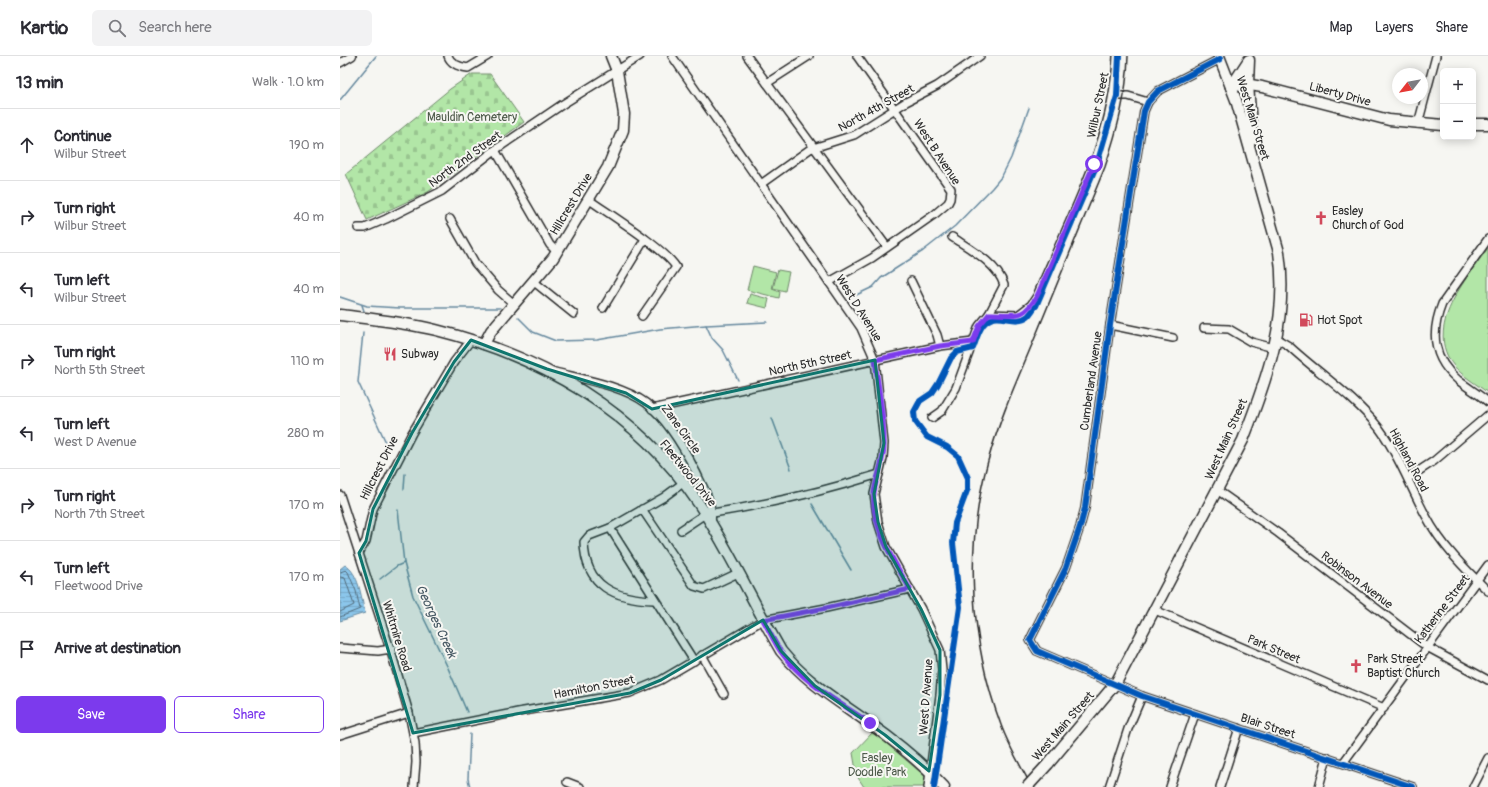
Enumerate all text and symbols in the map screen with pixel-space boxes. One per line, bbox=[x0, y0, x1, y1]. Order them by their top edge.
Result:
search box bbox=[92, 10, 372, 46]
text: Kartio bbox=[20, 16, 68, 40]
icon: search bbox=[106, 17, 128, 39]
text: Search here bbox=[138, 18, 212, 37]
text: Map bbox=[1330, 19, 1353, 36]
text: Layers bbox=[1375, 19, 1413, 36]
text: Share bbox=[1435, 19, 1468, 36]
north arrow bbox=[1392, 68, 1428, 104]
map controls bbox=[1440, 68, 1476, 140]
button: + bbox=[1440, 68, 1476, 104]
street label: Wilbur Street bbox=[1084, 71, 1113, 139]
text: 13 min bbox=[16, 72, 63, 93]
text: Walk · 1.0 km bbox=[252, 74, 324, 90]
street label: West Main Street bbox=[1233, 74, 1272, 162]
street label: Liberty Drive bbox=[1307, 79, 1372, 110]
street label: North 4th Street bbox=[836, 81, 917, 135]
button: − bbox=[1440, 104, 1476, 140]
park label: Mauldin Cemetery bbox=[427, 110, 517, 125]
street label: West B Avenue bbox=[910, 117, 963, 188]
text: Continue bbox=[54, 127, 112, 146]
street label: North 2nd Street bbox=[426, 128, 505, 191]
icon: ahead bbox=[16, 134, 38, 156]
text: 190 m bbox=[289, 137, 324, 153]
text: Wilbur Street bbox=[54, 146, 126, 162]
route start bbox=[1085, 155, 1103, 173]
street label: Hillcrest Drive bbox=[547, 170, 596, 238]
text: Turn right bbox=[54, 199, 115, 218]
place label: Easley Church of God bbox=[1332, 204, 1404, 233]
icon: right bbox=[16, 206, 38, 228]
text: 40 m bbox=[293, 209, 324, 225]
church icon: Easley Church of God bbox=[1313, 210, 1329, 226]
text: Wilbur Street bbox=[54, 218, 126, 234]
text: Turn left bbox=[54, 271, 110, 290]
street label: West D Avenue bbox=[832, 272, 885, 345]
icon: left bbox=[16, 278, 38, 300]
text: 40 m bbox=[293, 281, 324, 297]
text: Wilbur Street bbox=[54, 290, 126, 306]
fuel station icon: Hot Spot bbox=[1298, 312, 1314, 328]
place label: Hot Spot bbox=[1317, 313, 1363, 328]
street label: Cumberland Avenue bbox=[1077, 330, 1106, 432]
text: Turn right bbox=[54, 343, 115, 362]
restaurant icon: Subway bbox=[382, 346, 398, 362]
place label: Subway bbox=[401, 347, 439, 362]
street label: North 5th Street bbox=[767, 347, 853, 380]
icon: right bbox=[16, 350, 38, 372]
text: 110 m bbox=[291, 353, 324, 369]
text: North 5th Street bbox=[54, 362, 145, 378]
street label: West Main Street bbox=[1202, 396, 1251, 482]
street label: Zane Circle bbox=[658, 402, 704, 457]
text: Turn left bbox=[54, 415, 110, 434]
icon: left bbox=[16, 422, 38, 444]
text: 280 m bbox=[287, 425, 324, 441]
street label: Highland Road bbox=[1386, 426, 1432, 495]
text: West D Avenue bbox=[54, 434, 136, 450]
street label: Hillcrest Drive bbox=[357, 434, 402, 503]
street label: Fleetwood Drive bbox=[656, 437, 719, 510]
text: Turn right bbox=[54, 487, 115, 506]
icon: right bbox=[16, 494, 38, 516]
text: 170 m bbox=[289, 497, 324, 513]
text: North 7th Street bbox=[54, 506, 145, 522]
street label: Robinson Avenue bbox=[1318, 549, 1396, 612]
text: Turn left bbox=[54, 559, 110, 578]
icon: left bbox=[16, 566, 38, 588]
text: 170 m bbox=[289, 569, 324, 585]
street label: Katherine Street bbox=[1411, 572, 1473, 647]
text: Fleetwood Drive bbox=[54, 578, 143, 594]
water label: Georges Creek bbox=[412, 582, 461, 662]
street label: Whitmire Road bbox=[379, 599, 414, 673]
street label: Park Street bbox=[1245, 632, 1303, 667]
icon: arrive bbox=[16, 638, 38, 660]
text: Arrive at destination bbox=[54, 639, 181, 658]
place label: Park Street Baptist Church bbox=[1367, 652, 1440, 681]
church icon: Park Street Baptist Church bbox=[1348, 658, 1364, 674]
street label: West D Avenue bbox=[916, 659, 937, 735]
street label: Hamilton Street bbox=[552, 672, 636, 703]
street label: West Main Street bbox=[1029, 688, 1098, 764]
button: Save bbox=[16, 696, 166, 733]
button: Share bbox=[174, 696, 324, 733]
street label: Blair Street bbox=[1239, 711, 1297, 742]
route end bbox=[861, 714, 879, 732]
park label: Easley Doodle Park bbox=[848, 751, 906, 780]

